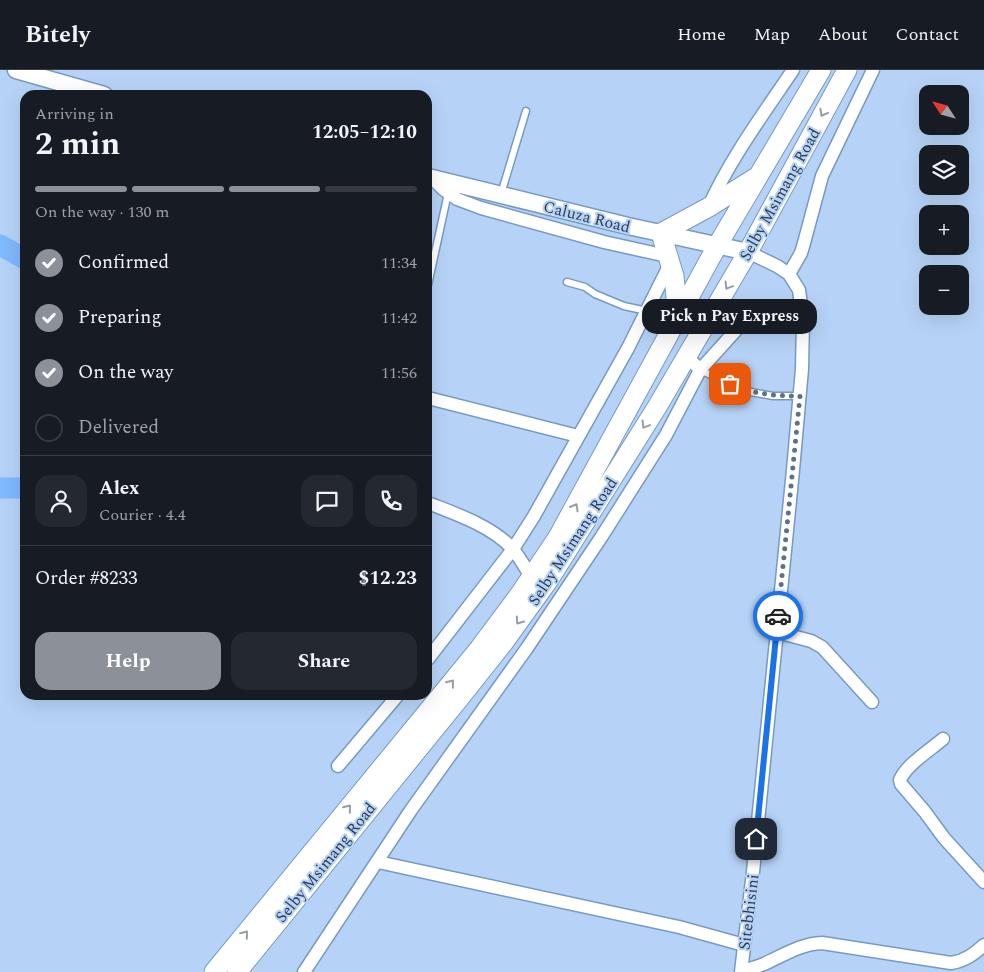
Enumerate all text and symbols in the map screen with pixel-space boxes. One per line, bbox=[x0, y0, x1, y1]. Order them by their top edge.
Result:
text: Bitely bbox=[25, 17, 90, 53]
text: Home bbox=[677, 21, 726, 48]
text: Map bbox=[754, 21, 790, 48]
text: About bbox=[818, 21, 868, 48]
text: Contact bbox=[896, 21, 959, 48]
north arrow bbox=[919, 85, 969, 135]
map controls bbox=[919, 85, 969, 315]
text: Arriving in bbox=[35, 102, 114, 126]
one-way arrow bbox=[820, 107, 830, 116]
text: 12:05–12:10 bbox=[312, 118, 417, 147]
text: 2 min bbox=[35, 120, 120, 169]
street label: Selby Msimang Road bbox=[733, 124, 826, 265]
button: layers bbox=[919, 145, 969, 195]
street label: Caluza Road bbox=[541, 195, 633, 239]
text: On the way · 130 m bbox=[35, 200, 169, 224]
button: + bbox=[919, 205, 969, 255]
text: Confirmed bbox=[78, 248, 169, 277]
icon: check bbox=[35, 249, 63, 277]
text: 11:34 bbox=[381, 251, 417, 275]
button: − bbox=[919, 265, 969, 315]
one-way arrow bbox=[725, 280, 735, 289]
callout: Pick n Pay Express bbox=[642, 299, 818, 334]
text: Preparing bbox=[78, 303, 162, 332]
icon: check bbox=[35, 304, 63, 332]
text: Pick n Pay Express bbox=[660, 304, 799, 328]
text: 11:42 bbox=[381, 306, 417, 330]
text: On the way bbox=[78, 358, 174, 387]
icon: check bbox=[35, 359, 63, 387]
text: 11:56 bbox=[381, 361, 417, 385]
pin bbox=[709, 363, 751, 405]
icon: bag bbox=[716, 370, 744, 398]
text: Delivered bbox=[78, 413, 159, 442]
one-way arrow bbox=[642, 420, 652, 429]
street label: Selby Msimang Road bbox=[522, 473, 623, 610]
text: Alex bbox=[99, 474, 140, 503]
button: person bbox=[35, 475, 87, 527]
button: chat bbox=[301, 475, 353, 527]
button: phone bbox=[365, 475, 417, 527]
text: Courier · 4.4 bbox=[99, 503, 186, 527]
one-way arrow bbox=[568, 504, 578, 513]
text: Order #8233 bbox=[35, 564, 138, 593]
text: $12.23 bbox=[359, 564, 417, 593]
courier bbox=[753, 591, 803, 641]
icon: car bbox=[764, 602, 792, 630]
one-way arrow bbox=[516, 615, 525, 625]
button: Help bbox=[35, 632, 221, 690]
button: Share bbox=[231, 632, 417, 690]
one-way arrow bbox=[445, 679, 454, 688]
street label: Selby Msimang Road bbox=[270, 797, 382, 928]
one-way arrow bbox=[342, 805, 351, 814]
pin bbox=[735, 818, 777, 860]
icon: home bbox=[742, 825, 770, 853]
street label: Sitebhisini bbox=[732, 873, 766, 951]
one-way arrow bbox=[240, 931, 248, 940]

